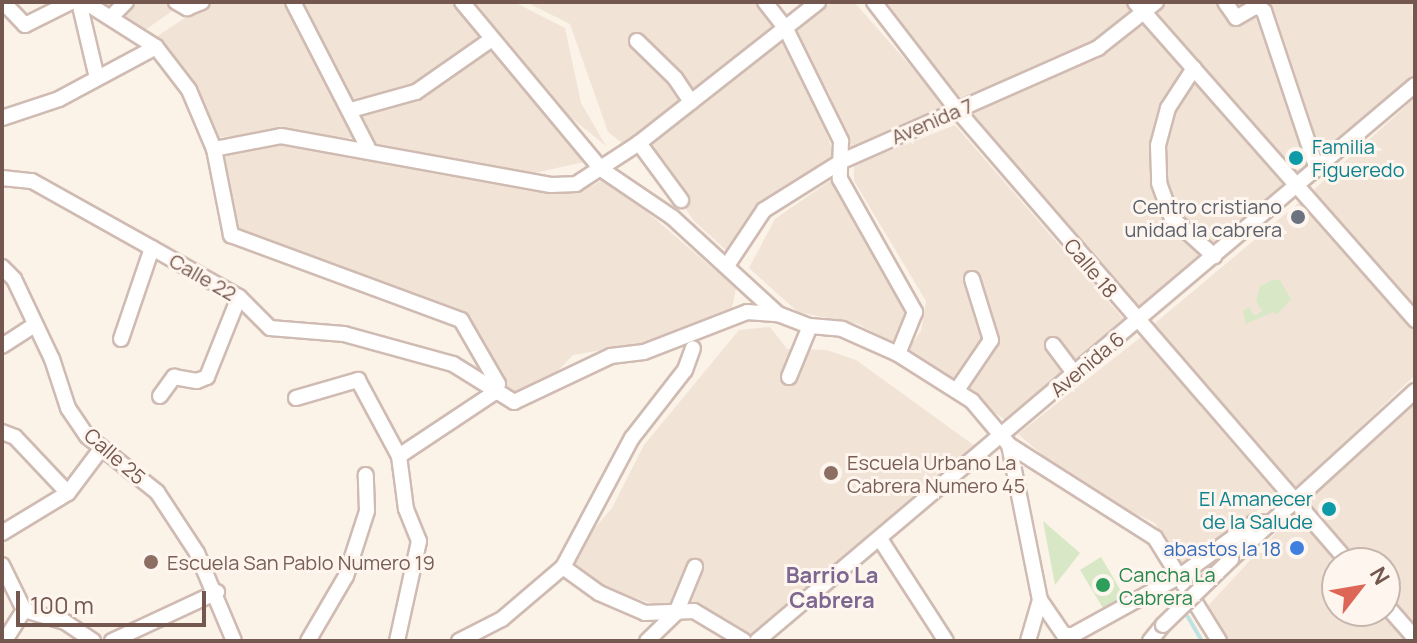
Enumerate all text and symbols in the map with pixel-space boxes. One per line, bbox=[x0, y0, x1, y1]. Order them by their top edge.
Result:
street label: Avenida 7 bbox=[887, 93, 977, 149]
place label: Familia Figueredo bbox=[1312, 134, 1405, 181]
marker: Familia Figueredo bbox=[1287, 149, 1305, 167]
place label: Centro cristiano unidad la cabrera bbox=[1124, 194, 1282, 241]
marker: Centro cristiano unidad la cabrera bbox=[1289, 208, 1307, 226]
street label: Calle 18 bbox=[1059, 234, 1123, 302]
street label: Calle 22 bbox=[165, 248, 241, 306]
street label: Avenida 6 bbox=[1045, 326, 1129, 402]
street label: Calle 25 bbox=[79, 423, 151, 489]
place label: Escuela Urbano La Cabrera Numero 45 bbox=[847, 450, 1025, 497]
marker: Escuela Urbano La Cabrera Numero 45 bbox=[822, 464, 840, 482]
place label: El Amanecer de la Salude bbox=[1199, 486, 1313, 533]
marker: El Amanecer de la Salude bbox=[1320, 500, 1338, 518]
place label: abastos la 18 bbox=[1163, 536, 1281, 560]
marker: abastos la 18 bbox=[1288, 539, 1306, 557]
north arrow bbox=[1321, 547, 1401, 627]
place label: Escuela San Pablo Numero 19 bbox=[167, 550, 435, 574]
marker: Escuela San Pablo Numero 19 bbox=[142, 553, 160, 571]
text: N bbox=[1363, 561, 1397, 590]
district label: Barrio La Cabrera bbox=[786, 562, 878, 614]
place label: Cancha La Cabrera bbox=[1119, 562, 1216, 609]
scale bar bbox=[20, 575, 210, 625]
marker: Cancha La Cabrera bbox=[1094, 576, 1112, 594]
text: 100 m bbox=[30, 588, 94, 621]

